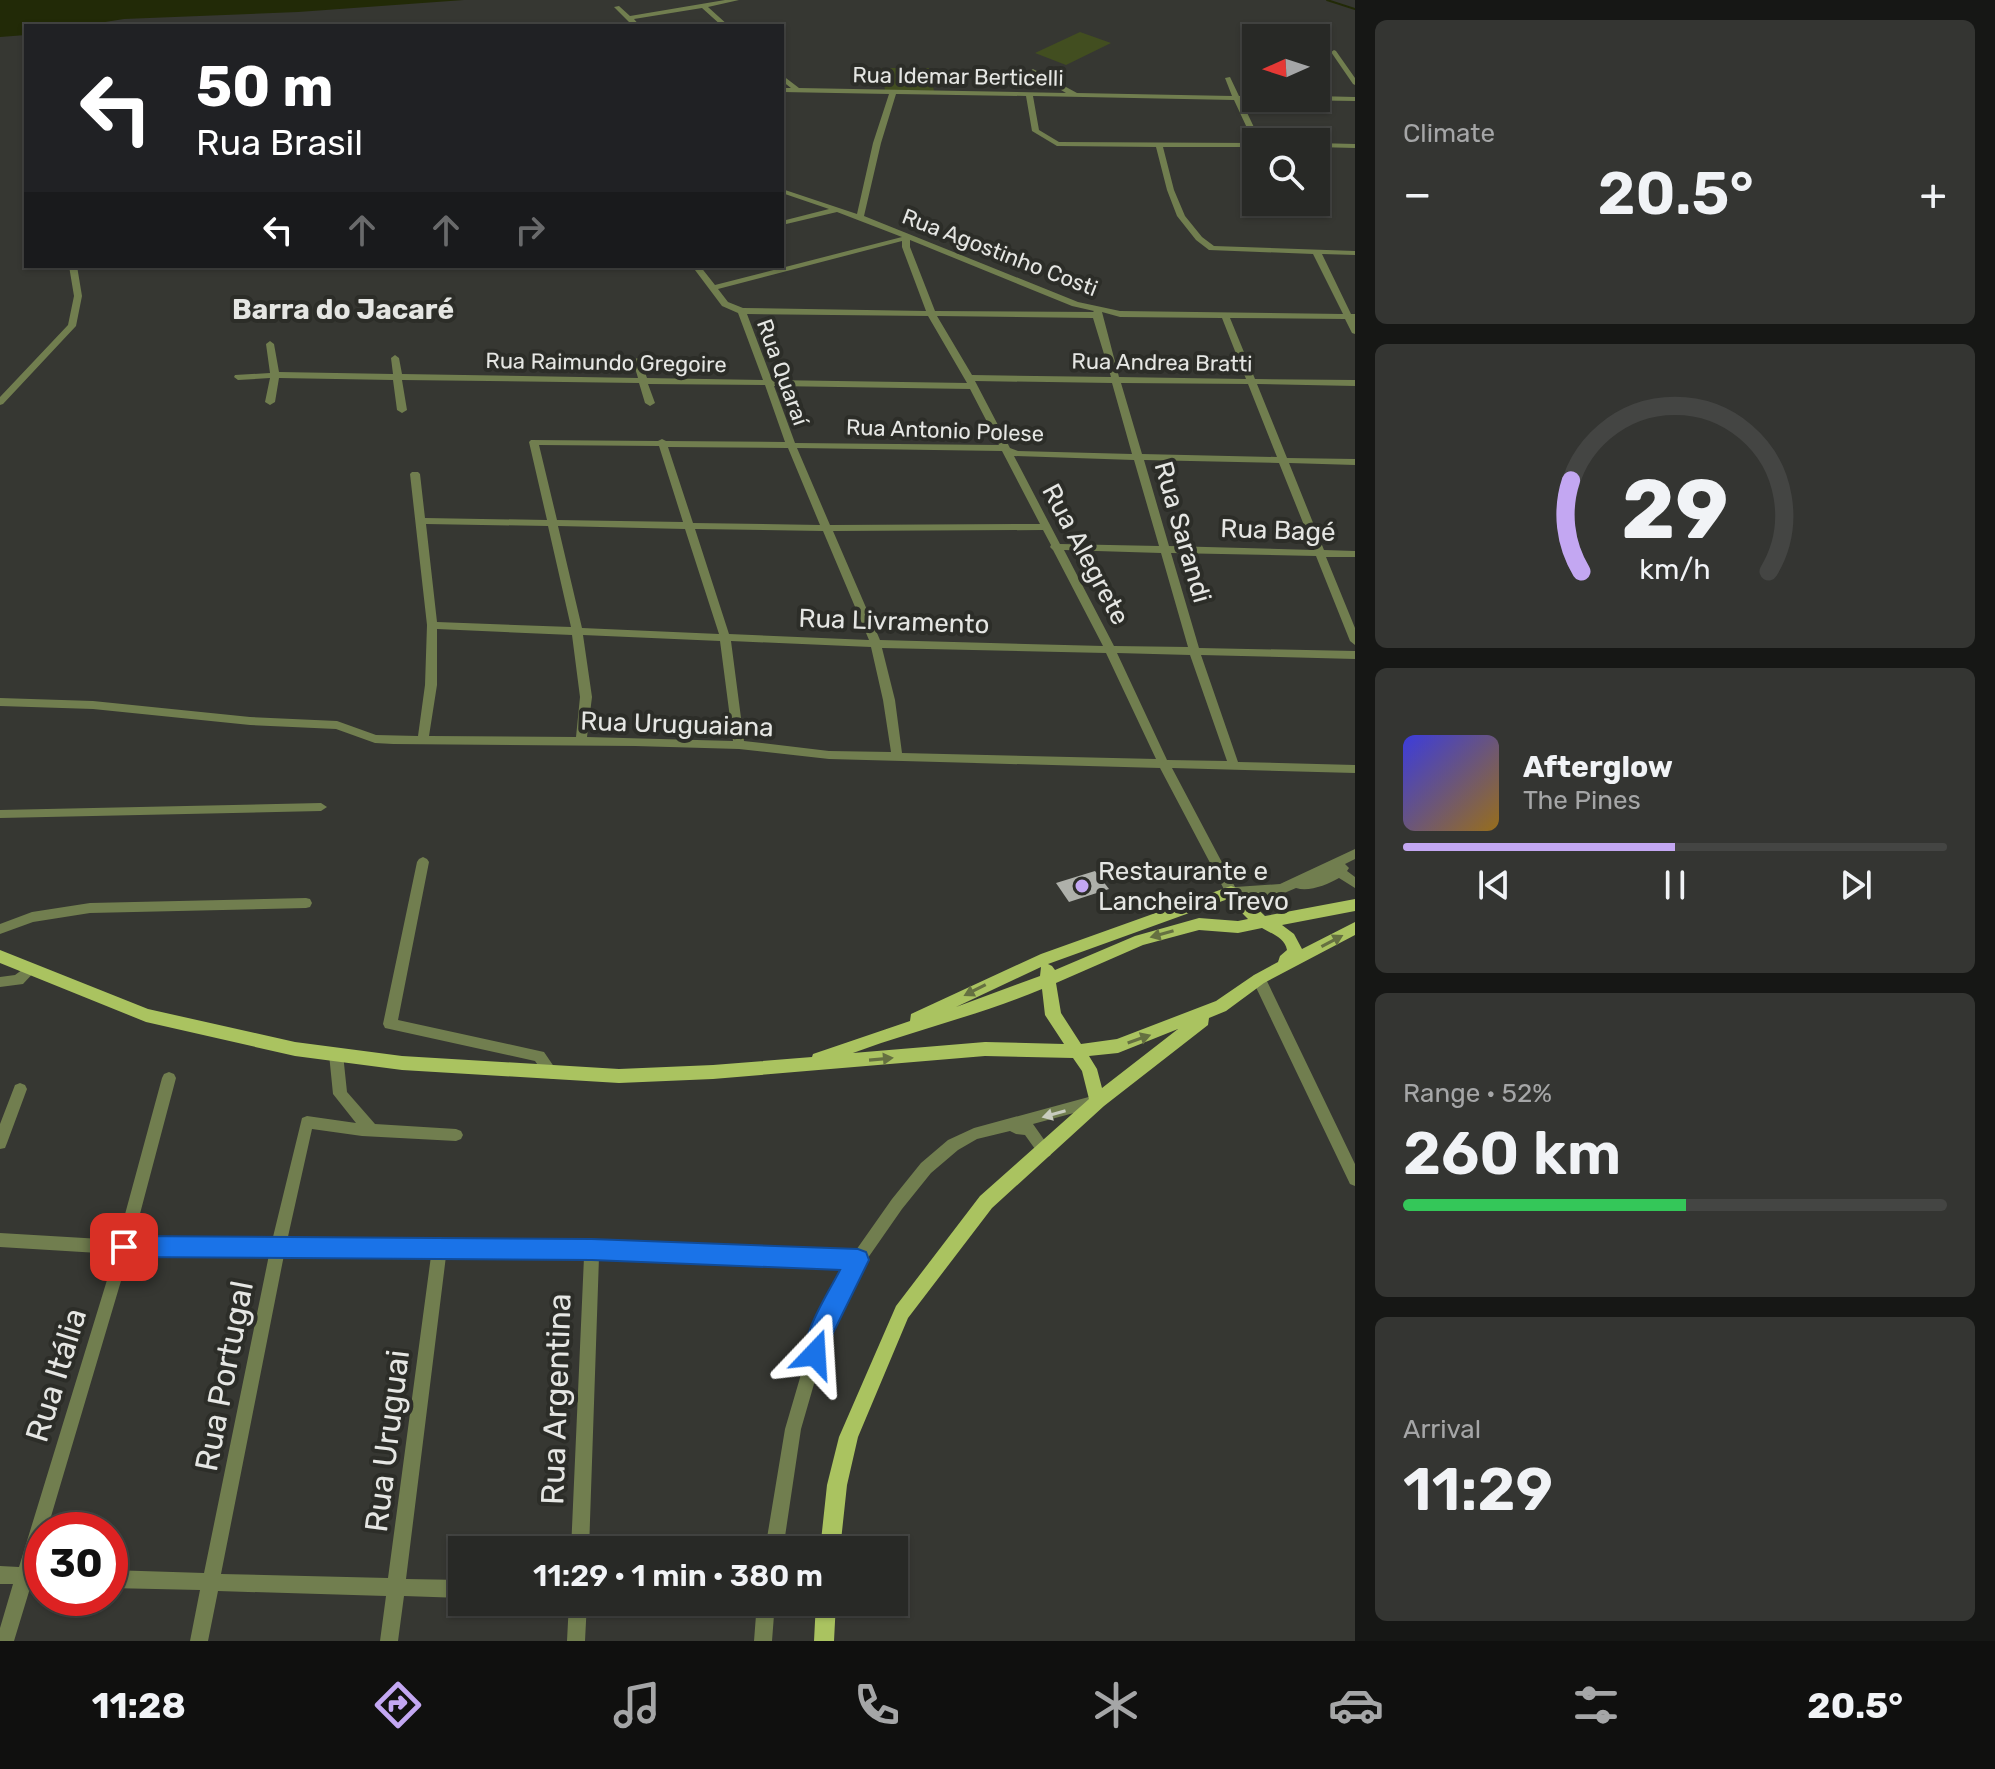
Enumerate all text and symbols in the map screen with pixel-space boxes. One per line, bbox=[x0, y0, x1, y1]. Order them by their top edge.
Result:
north arrow bbox=[1242, 24, 1330, 112]
map controls bbox=[1242, 24, 1330, 216]
text: 50 m bbox=[196, 54, 333, 120]
icon: left bbox=[64, 56, 168, 160]
street label: Rua Idemar Berticelli bbox=[852, 61, 1064, 92]
text: Climate bbox=[1403, 118, 1495, 149]
text: Rua Brasil bbox=[196, 121, 363, 164]
button: search bbox=[1242, 128, 1330, 216]
text: 20.5° bbox=[1597, 158, 1754, 229]
text: − bbox=[1403, 168, 1432, 220]
text: + bbox=[1920, 168, 1947, 220]
street label: Rua Agostinho Costi bbox=[898, 203, 1101, 302]
icon: left bbox=[256, 208, 300, 252]
icon: ahead bbox=[340, 208, 384, 252]
icon: ahead bbox=[424, 208, 468, 252]
icon: right bbox=[508, 208, 552, 252]
district label: Barra do Jacaré bbox=[232, 293, 454, 326]
street label: Rua Quaraí bbox=[751, 315, 815, 431]
street label: Rua Raimundo Gregoire bbox=[485, 347, 727, 378]
street label: Rua Andrea Bratti bbox=[1071, 347, 1253, 378]
street label: Rua Antonio Polese bbox=[845, 414, 1045, 447]
street label: Rua Sarandi bbox=[1148, 458, 1217, 606]
text: 29 bbox=[1621, 460, 1729, 559]
street label: Rua Alegrete bbox=[1035, 478, 1136, 630]
street label: Rua Bagé bbox=[1220, 513, 1336, 548]
text: km/h bbox=[1639, 552, 1711, 586]
street label: Rua Livramento bbox=[798, 603, 990, 640]
street label: Rua Uruguaiana bbox=[580, 706, 774, 743]
text: Afterglow bbox=[1523, 749, 1673, 785]
text: The Pines bbox=[1523, 785, 1641, 816]
place label: Restaurante e Lancheira Trevo bbox=[1098, 856, 1289, 917]
icon: previous bbox=[1472, 863, 1516, 907]
icon: pause bbox=[1653, 863, 1697, 907]
icon: next bbox=[1834, 863, 1878, 907]
marker: Restaurante e Lancheira Trevo bbox=[1073, 877, 1091, 895]
one-way arrow bbox=[1149, 928, 1173, 941]
one-way arrow bbox=[1320, 934, 1343, 948]
one-way arrow bbox=[964, 983, 986, 997]
one-way arrow bbox=[1127, 1032, 1151, 1044]
one-way arrow bbox=[869, 1052, 894, 1065]
text: Range · 52% bbox=[1403, 1078, 1552, 1109]
one-way arrow bbox=[1041, 1108, 1066, 1120]
text: 260 km bbox=[1403, 1118, 1621, 1189]
pin bbox=[90, 1213, 158, 1281]
icon: arrive bbox=[102, 1225, 146, 1269]
street label: Rua Portugal bbox=[187, 1278, 261, 1474]
street label: Rua Argentina bbox=[533, 1293, 579, 1505]
street label: Rua Itália bbox=[18, 1304, 94, 1446]
position arrow bbox=[773, 1312, 857, 1396]
street label: Rua Uruguai bbox=[357, 1348, 417, 1534]
text: Arrival bbox=[1403, 1414, 1481, 1445]
text: 11:29 bbox=[1403, 1454, 1553, 1525]
speed limit sign: 30 bbox=[24, 1512, 128, 1616]
text: 11:29 · 1 min · 380 m bbox=[533, 1558, 823, 1594]
icon: directions bbox=[370, 1677, 426, 1733]
icon: music bbox=[609, 1677, 665, 1733]
icon: phone bbox=[849, 1677, 905, 1733]
icon: climate bbox=[1088, 1677, 1144, 1733]
icon: car bbox=[1328, 1677, 1384, 1733]
icon: filters bbox=[1568, 1677, 1624, 1733]
text: 11:28 bbox=[92, 1684, 186, 1727]
text: 20.5° bbox=[1807, 1684, 1903, 1727]

